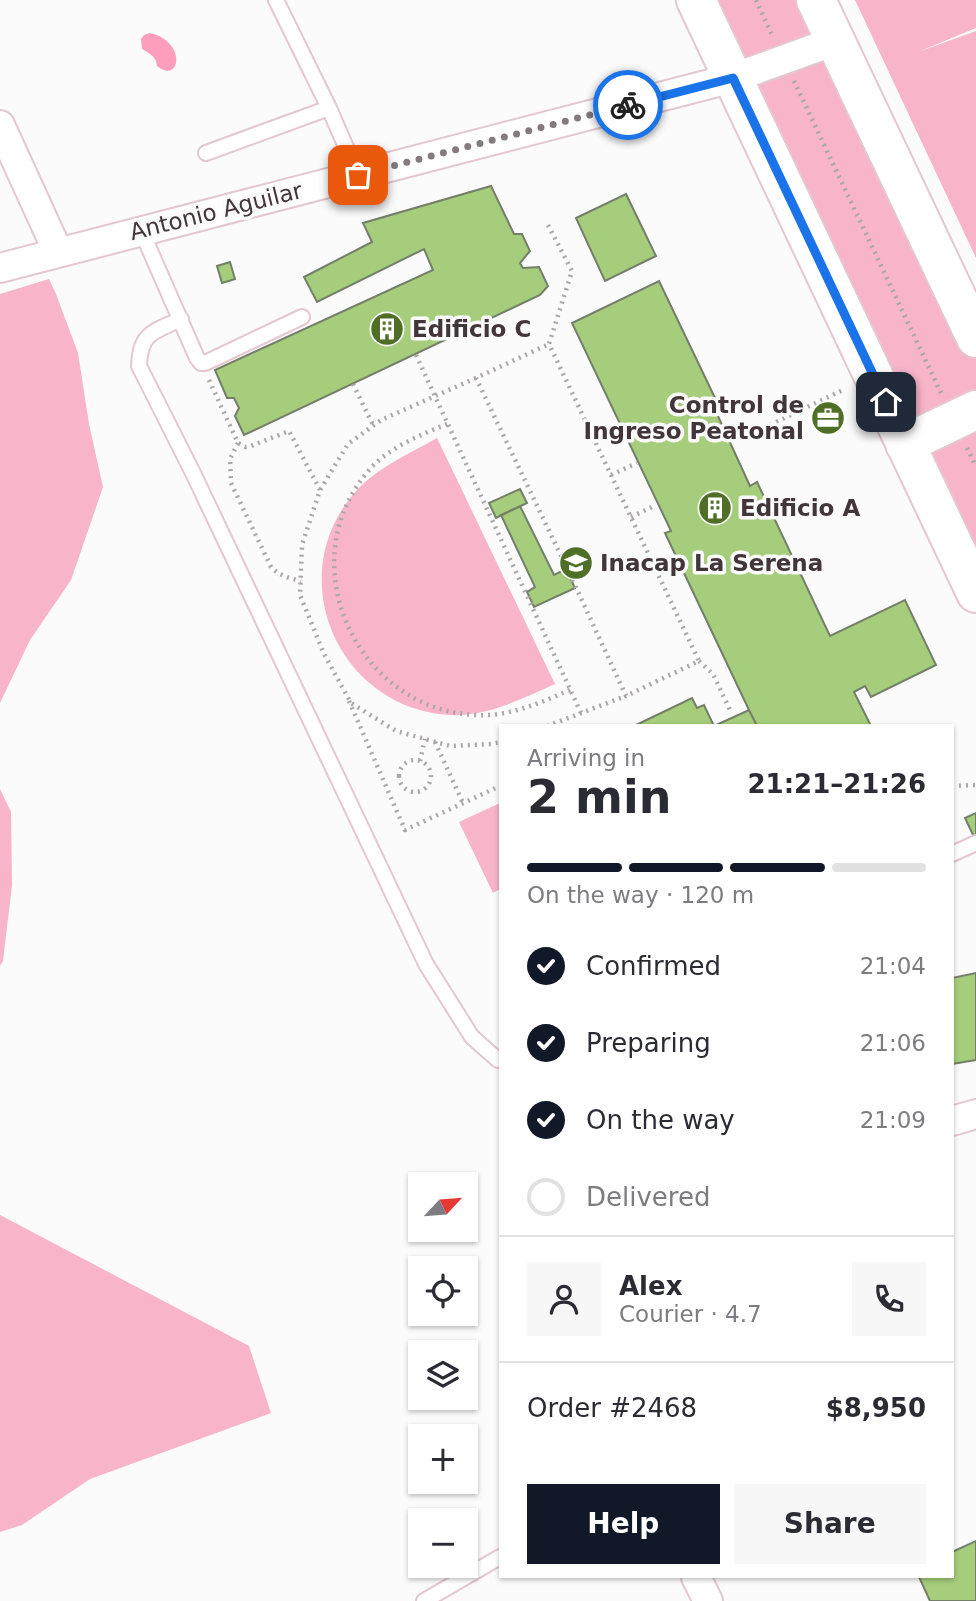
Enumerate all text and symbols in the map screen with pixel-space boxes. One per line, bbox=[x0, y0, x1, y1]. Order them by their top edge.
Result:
courier bbox=[593, 70, 663, 140]
icon: bike bbox=[609, 86, 647, 124]
pin bbox=[328, 145, 388, 205]
icon: bag bbox=[339, 156, 377, 194]
street label: Antonio Aguilar bbox=[127, 177, 306, 245]
building icon: Edificio C bbox=[368, 310, 406, 348]
place label: Edificio C bbox=[412, 316, 531, 342]
pin bbox=[856, 372, 916, 432]
icon: home bbox=[867, 383, 905, 421]
place label: Control de Ingreso Peatonal bbox=[584, 392, 804, 444]
office icon: Control de Ingreso Peatonal bbox=[809, 399, 847, 437]
building icon: Edificio A bbox=[696, 489, 734, 527]
place label: Edificio A bbox=[740, 495, 860, 521]
school or university icon: Inacap La Serena bbox=[557, 544, 595, 582]
place label: Inacap La Serena bbox=[600, 550, 823, 576]
text: Arriving in bbox=[527, 745, 645, 771]
text: 21:21–21:26 bbox=[747, 769, 926, 799]
text: 2 min bbox=[527, 770, 671, 824]
text: On the way · 120 m bbox=[527, 882, 754, 908]
icon: check bbox=[527, 947, 565, 985]
text: Confirmed bbox=[586, 951, 721, 981]
text: 21:04 bbox=[860, 953, 926, 979]
icon: check bbox=[527, 1024, 565, 1062]
text: Preparing bbox=[586, 1028, 711, 1058]
text: 21:06 bbox=[860, 1030, 926, 1056]
icon: check bbox=[527, 1101, 565, 1139]
text: On the way bbox=[586, 1105, 735, 1135]
text: 21:09 bbox=[860, 1107, 926, 1133]
north arrow bbox=[408, 1172, 478, 1242]
map controls bbox=[408, 1172, 478, 1578]
text: Delivered bbox=[586, 1182, 710, 1212]
button: locate bbox=[408, 1256, 478, 1326]
button: person bbox=[527, 1262, 601, 1336]
button: phone bbox=[852, 1262, 926, 1336]
text: Alex bbox=[619, 1271, 682, 1301]
text: Courier · 4.7 bbox=[619, 1301, 762, 1327]
button: layers bbox=[408, 1340, 478, 1410]
text: Order #2468 bbox=[527, 1393, 697, 1423]
text: $8,950 bbox=[826, 1393, 926, 1423]
button: + bbox=[408, 1424, 478, 1494]
button: Help bbox=[527, 1484, 720, 1564]
button: Share bbox=[734, 1484, 926, 1564]
button: − bbox=[408, 1508, 478, 1578]

